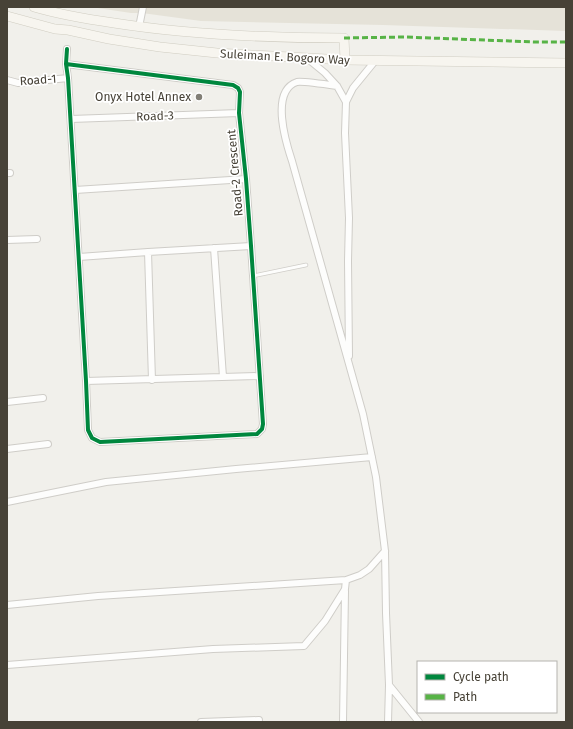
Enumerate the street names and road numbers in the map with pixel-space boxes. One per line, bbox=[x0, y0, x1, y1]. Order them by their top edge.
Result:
street label: Suleiman E. Bogoro Way bbox=[220, 47, 350, 67]
street label: Road-1 bbox=[19, 72, 57, 88]
street label: Road-3 bbox=[136, 108, 174, 124]
street label: Road-2 Crescent bbox=[224, 128, 246, 217]

